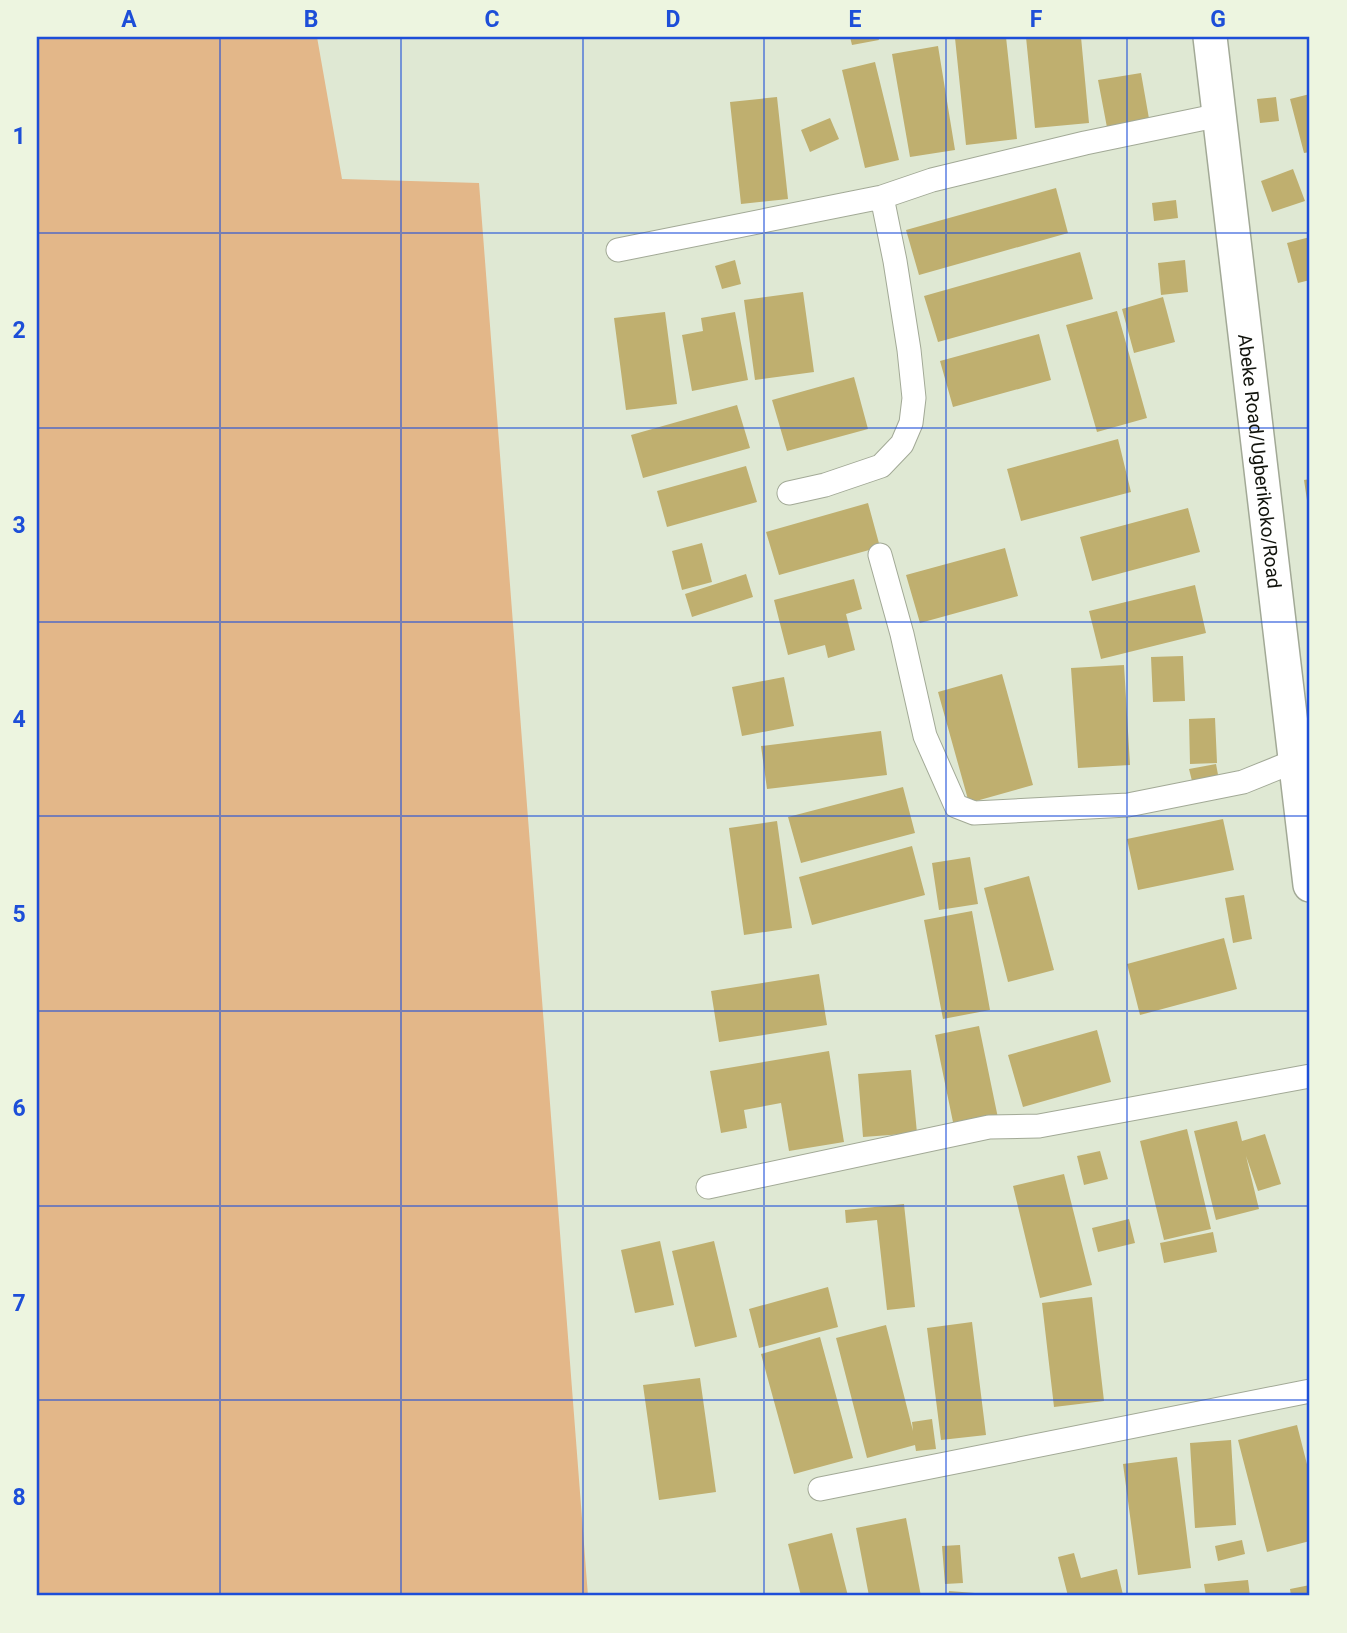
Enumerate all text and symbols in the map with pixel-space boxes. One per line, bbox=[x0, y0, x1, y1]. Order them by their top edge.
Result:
text: A bbox=[121, 6, 137, 33]
text: B bbox=[304, 6, 318, 33]
text: C bbox=[484, 6, 500, 33]
text: D bbox=[666, 6, 680, 33]
text: E bbox=[849, 6, 862, 33]
text: F bbox=[1030, 6, 1043, 33]
text: G bbox=[1210, 6, 1226, 33]
text: 1 bbox=[12, 123, 26, 150]
text: 2 bbox=[12, 317, 26, 344]
street label: Abeke Road/Ugberikoko/Road bbox=[1234, 333, 1286, 590]
text: 3 bbox=[12, 512, 26, 539]
text: 4 bbox=[12, 706, 26, 733]
text: 5 bbox=[12, 901, 26, 928]
text: 6 bbox=[12, 1095, 26, 1122]
text: 7 bbox=[12, 1290, 26, 1317]
text: 8 bbox=[12, 1484, 26, 1511]

